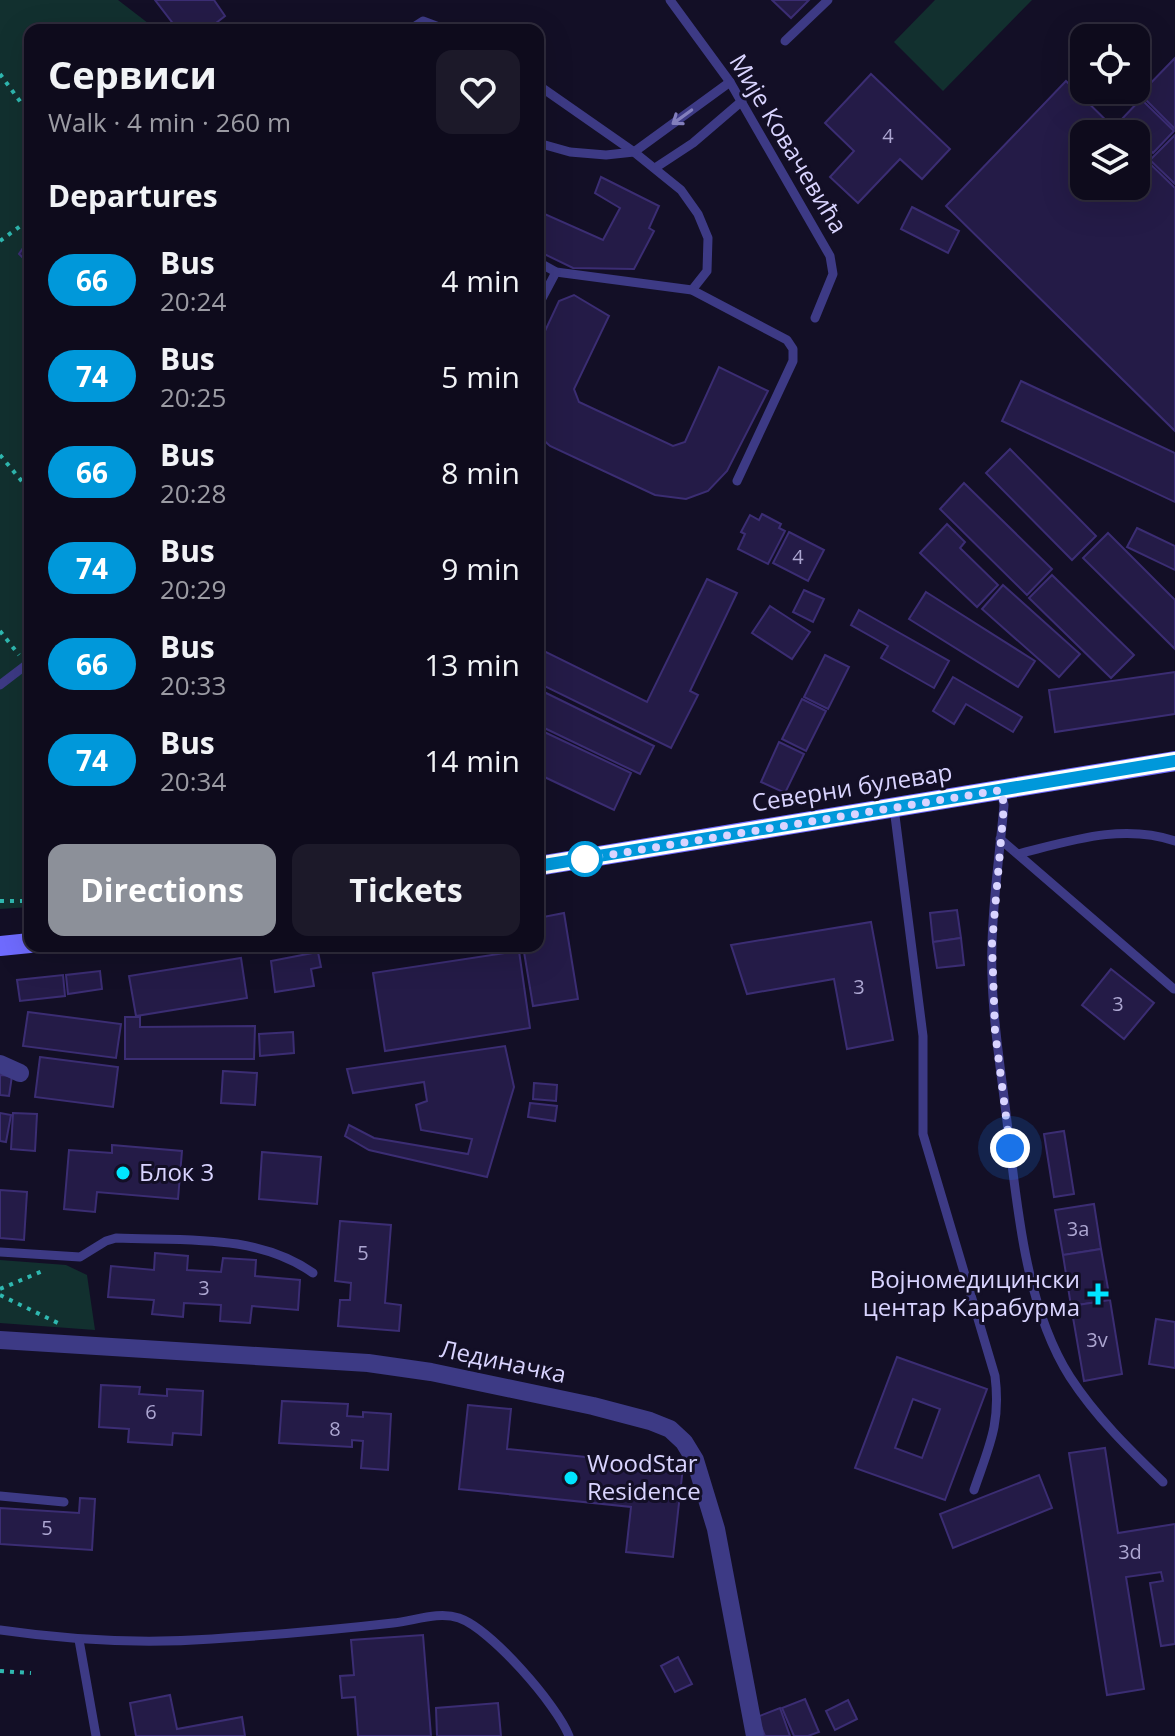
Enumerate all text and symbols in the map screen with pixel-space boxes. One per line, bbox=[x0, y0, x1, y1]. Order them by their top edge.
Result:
map controls bbox=[1070, 24, 1150, 200]
button: locate bbox=[1070, 24, 1150, 104]
street label: Мије Ковачевића bbox=[723, 47, 856, 239]
text: Сервиси bbox=[48, 48, 217, 100]
button: heart bbox=[436, 50, 520, 134]
text: Walk · 4 min · 260 m bbox=[48, 104, 291, 140]
one-way arrow bbox=[672, 108, 694, 125]
button: layers bbox=[1070, 120, 1150, 200]
house number: 4 bbox=[882, 122, 894, 149]
text: Departures bbox=[48, 175, 218, 216]
text: Bus bbox=[160, 242, 215, 283]
text: 4 min bbox=[441, 260, 520, 301]
text: 66 bbox=[76, 261, 108, 299]
text: 20:24 bbox=[160, 283, 226, 319]
text: Bus bbox=[160, 338, 215, 379]
text: 5 min bbox=[441, 356, 520, 397]
text: 74 bbox=[76, 357, 108, 395]
text: 20:25 bbox=[160, 379, 226, 415]
text: Bus bbox=[160, 434, 215, 475]
text: 8 min bbox=[441, 452, 520, 493]
text: 66 bbox=[76, 453, 108, 491]
text: 20:28 bbox=[160, 475, 226, 511]
text: Bus bbox=[160, 530, 215, 571]
house number: 4 bbox=[792, 543, 804, 570]
text: 9 min bbox=[441, 548, 520, 589]
text: 74 bbox=[76, 549, 108, 587]
text: 20:29 bbox=[160, 571, 226, 607]
text: Bus bbox=[160, 626, 215, 667]
text: 13 min bbox=[424, 644, 520, 685]
text: 66 bbox=[76, 645, 108, 683]
text: 20:33 bbox=[160, 667, 226, 703]
text: Bus bbox=[160, 722, 215, 763]
text: 14 min bbox=[424, 740, 520, 781]
text: 74 bbox=[76, 741, 108, 779]
street label: Северни булевар bbox=[749, 754, 954, 819]
text: 20:34 bbox=[160, 763, 226, 799]
unlabelled marker bbox=[568, 842, 602, 876]
button: Directions bbox=[48, 844, 276, 936]
button: Tickets bbox=[292, 844, 520, 936]
house number: 3 bbox=[853, 973, 865, 1000]
house number: 3 bbox=[1112, 990, 1124, 1017]
your location bbox=[990, 1128, 1030, 1168]
place label: Блок 3 bbox=[139, 1155, 214, 1188]
marker: Блок 3 bbox=[114, 1164, 132, 1182]
house number: 3a bbox=[1067, 1215, 1089, 1242]
house number: 5 bbox=[357, 1239, 369, 1266]
place label: Војномедицински центар Карабурма bbox=[863, 1262, 1080, 1323]
house number: 3 bbox=[198, 1274, 210, 1301]
marker: Војномедицински центар Карабурма bbox=[1087, 1283, 1109, 1305]
house number: 3v bbox=[1086, 1326, 1108, 1353]
street label: Лединачка bbox=[437, 1331, 569, 1390]
house number: 6 bbox=[145, 1398, 157, 1425]
house number: 8 bbox=[329, 1415, 341, 1442]
place label: WoodStar Residence bbox=[587, 1446, 701, 1507]
marker: WoodStar Residence bbox=[562, 1469, 580, 1487]
house number: 5 bbox=[41, 1514, 53, 1541]
house number: 3d bbox=[1118, 1538, 1142, 1565]

